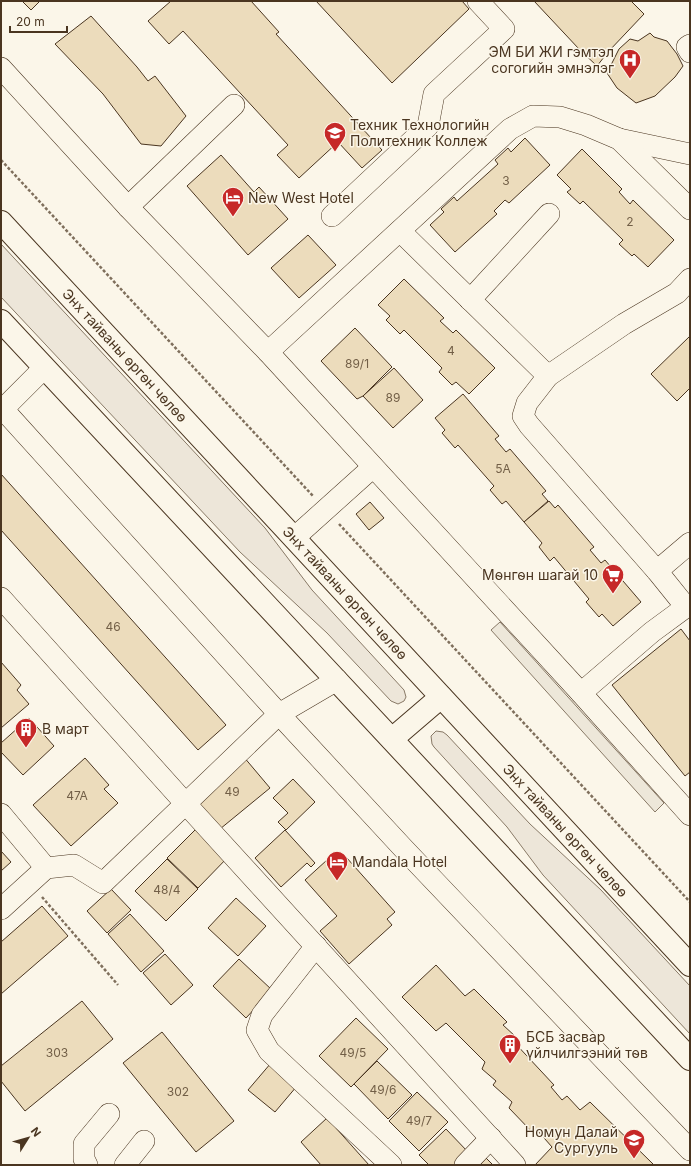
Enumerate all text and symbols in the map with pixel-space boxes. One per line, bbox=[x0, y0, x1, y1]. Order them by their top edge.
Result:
scale bar bbox=[10, 8, 67, 34]
text: 20 m bbox=[16, 14, 45, 29]
place label: ЭМ БИ ЖИ гэмтэл согогийн эмнэлэг bbox=[488, 43, 614, 76]
hospital icon: ЭМ БИ ЖИ гэмтэл согогийн эмнэлэг bbox=[617, 47, 643, 80]
place label: Техник Технологийн Политехник Коллеж bbox=[350, 116, 489, 149]
school or university icon: Техник Технологийн Политехник Коллеж bbox=[322, 120, 348, 153]
house number: 3 bbox=[502, 173, 510, 188]
hotel icon: New West Hotel bbox=[220, 185, 246, 218]
place label: New West Hotel bbox=[248, 189, 354, 206]
house number: 2 bbox=[626, 214, 634, 229]
street label: Энх тайваны өргөн чөлөө bbox=[59, 285, 191, 425]
house number: 4 bbox=[447, 343, 455, 358]
house number: 89/1 bbox=[345, 356, 369, 371]
house number: 89 bbox=[386, 390, 400, 405]
house number: 5А bbox=[495, 461, 511, 476]
street label: Энх тайваны өргөн чөлөө bbox=[279, 522, 411, 663]
supermarket icon: Мөнгөн шагай 10 bbox=[600, 562, 626, 595]
place label: Мөнгөн шагай 10 bbox=[482, 566, 598, 583]
house number: 46 bbox=[105, 619, 121, 634]
building icon: В март bbox=[13, 716, 39, 749]
place label: В март bbox=[42, 720, 89, 737]
street label: Энх тайваны өргөн чөлөө bbox=[500, 760, 632, 901]
house number: 49 bbox=[224, 784, 240, 799]
house number: 47А bbox=[66, 788, 88, 803]
hotel icon: Mandala Hotel bbox=[324, 849, 350, 882]
place label: Mandala Hotel bbox=[352, 853, 447, 870]
house number: 48/4 bbox=[153, 882, 181, 897]
place label: БСБ засвар үйлчилгээний төв bbox=[526, 1028, 648, 1061]
building icon: БСБ засвар үйлчилгээний төв bbox=[497, 1032, 523, 1065]
house number: 303 bbox=[46, 1045, 68, 1060]
house number: 49/5 bbox=[340, 1045, 366, 1060]
house number: 49/6 bbox=[370, 1082, 396, 1097]
house number: 302 bbox=[167, 1084, 189, 1099]
house number: 49/7 bbox=[406, 1113, 432, 1128]
north arrow bbox=[8, 1118, 48, 1158]
place label: Номун Далай Сургууль bbox=[525, 1123, 618, 1156]
text: N bbox=[28, 1124, 44, 1140]
school or university icon: Номун Далай Сургууль bbox=[621, 1127, 647, 1160]

